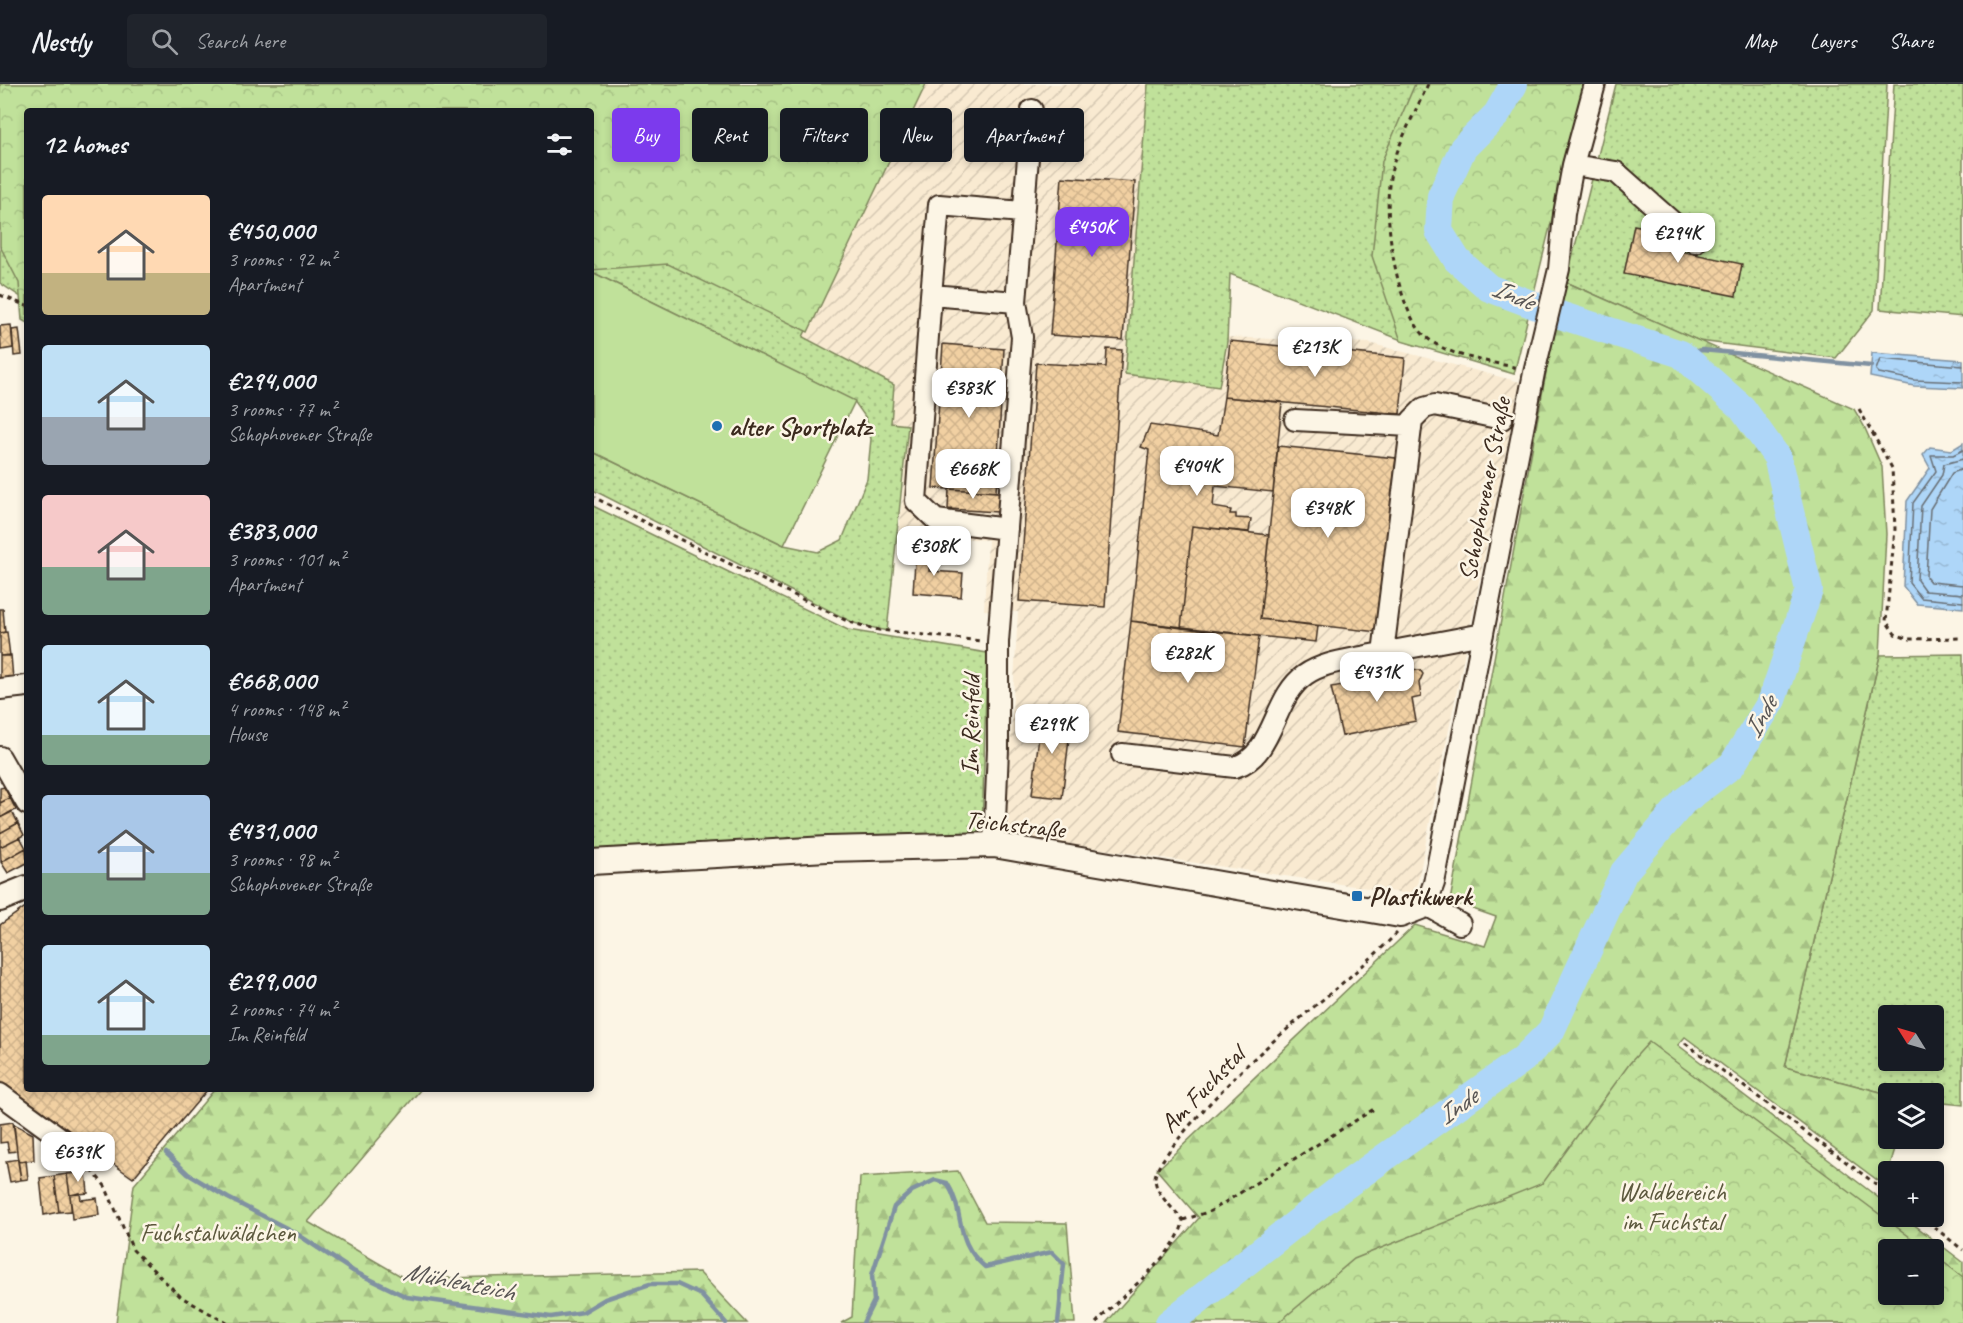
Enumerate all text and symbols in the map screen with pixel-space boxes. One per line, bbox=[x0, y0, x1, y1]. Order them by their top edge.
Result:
search box bbox=[127, 14, 547, 68]
text: Nestly bbox=[30, 24, 91, 59]
icon: search bbox=[148, 25, 181, 58]
text: Search here bbox=[196, 27, 285, 55]
text: Map bbox=[1744, 28, 1777, 54]
text: Layers bbox=[1810, 28, 1856, 54]
text: Share bbox=[1889, 28, 1933, 54]
chip: Buy bbox=[612, 108, 680, 162]
chip: Rent bbox=[692, 108, 768, 162]
chip: Filters bbox=[780, 108, 868, 162]
chip: New bbox=[880, 108, 952, 162]
chip: Apartment bbox=[964, 108, 1084, 162]
text: 12 homes bbox=[42, 128, 127, 161]
icon: filters bbox=[543, 128, 576, 161]
pin: €450K bbox=[1050, 207, 1134, 258]
pin: €294K bbox=[1636, 213, 1720, 264]
text: €450,000 bbox=[228, 214, 315, 247]
text: €450K bbox=[1069, 214, 1115, 239]
icon: home bbox=[90, 219, 162, 291]
text: €294K bbox=[1655, 220, 1701, 245]
text: 3 rooms · 92 m² bbox=[228, 247, 336, 272]
water label: Inde bbox=[1487, 270, 1543, 319]
text: Apartment bbox=[228, 272, 301, 297]
pin: €213K bbox=[1273, 327, 1357, 378]
text: €213K bbox=[1292, 334, 1338, 359]
text: €294,000 bbox=[228, 364, 315, 397]
pin: €383K bbox=[927, 368, 1011, 419]
icon: home bbox=[90, 369, 162, 441]
text: €383K bbox=[946, 375, 992, 400]
street label: Schophovener Straße bbox=[1451, 392, 1519, 584]
text: 3 rooms · 77 m² bbox=[228, 397, 336, 422]
place label: alter Sportplatz bbox=[729, 410, 874, 443]
marker: alter Sportplatz bbox=[710, 419, 724, 433]
text: Schophovener Straße bbox=[228, 422, 371, 447]
pin: €404K bbox=[1155, 446, 1239, 497]
pin: €668K bbox=[931, 449, 1015, 500]
text: €404K bbox=[1174, 453, 1220, 478]
text: €668K bbox=[950, 456, 997, 481]
pin: €348K bbox=[1286, 488, 1370, 539]
text: €348K bbox=[1305, 495, 1351, 520]
text: €383,000 bbox=[228, 514, 315, 547]
icon: home bbox=[90, 519, 162, 591]
pin: €308K bbox=[892, 526, 976, 577]
text: €308K bbox=[911, 533, 957, 558]
text: 3 rooms · 101 m² bbox=[228, 547, 345, 572]
text: Apartment bbox=[228, 572, 301, 597]
pin: €282K bbox=[1146, 633, 1230, 684]
text: €282K bbox=[1165, 640, 1211, 665]
pin: €431K bbox=[1335, 652, 1419, 703]
text: €431K bbox=[1354, 659, 1400, 684]
text: €668,000 bbox=[228, 664, 316, 697]
icon: home bbox=[90, 669, 162, 741]
street label: Im Reinfeld bbox=[953, 671, 988, 776]
water label: Inde bbox=[1735, 687, 1787, 744]
text: 4 rooms · 148 m² bbox=[228, 697, 345, 722]
pin: €299K bbox=[1010, 704, 1094, 755]
text: €299K bbox=[1029, 711, 1075, 736]
text: House bbox=[228, 722, 267, 747]
street label: Teichstraße bbox=[963, 803, 1069, 846]
text: €431,000 bbox=[228, 814, 315, 847]
icon: home bbox=[90, 819, 162, 891]
text: 3 rooms · 98 m² bbox=[228, 847, 336, 872]
text: Schophovener Straße bbox=[228, 872, 371, 897]
place label: Plastikwerk bbox=[1369, 880, 1474, 913]
marker: Plastikwerk bbox=[1350, 889, 1364, 903]
text: €299,000 bbox=[228, 964, 314, 997]
icon: home bbox=[90, 969, 162, 1041]
text: 2 rooms · 74 m² bbox=[228, 997, 336, 1022]
north arrow bbox=[1878, 1005, 1944, 1071]
map controls bbox=[1878, 1005, 1944, 1305]
text: Im Reinfeld bbox=[228, 1022, 305, 1047]
street label: Am Fuchstal bbox=[1153, 1036, 1255, 1140]
water label: Inde bbox=[1430, 1078, 1487, 1132]
button: layers bbox=[1878, 1083, 1944, 1149]
pin: €639K bbox=[36, 1132, 120, 1183]
text: €639K bbox=[55, 1139, 101, 1164]
button: + bbox=[1878, 1161, 1944, 1227]
park label: Waldbereich im Fuchstal bbox=[1618, 1175, 1727, 1238]
park label: Fuchstalwäldchen bbox=[140, 1216, 296, 1249]
button: − bbox=[1878, 1239, 1944, 1305]
water label: Mühlenteich bbox=[401, 1254, 519, 1309]

